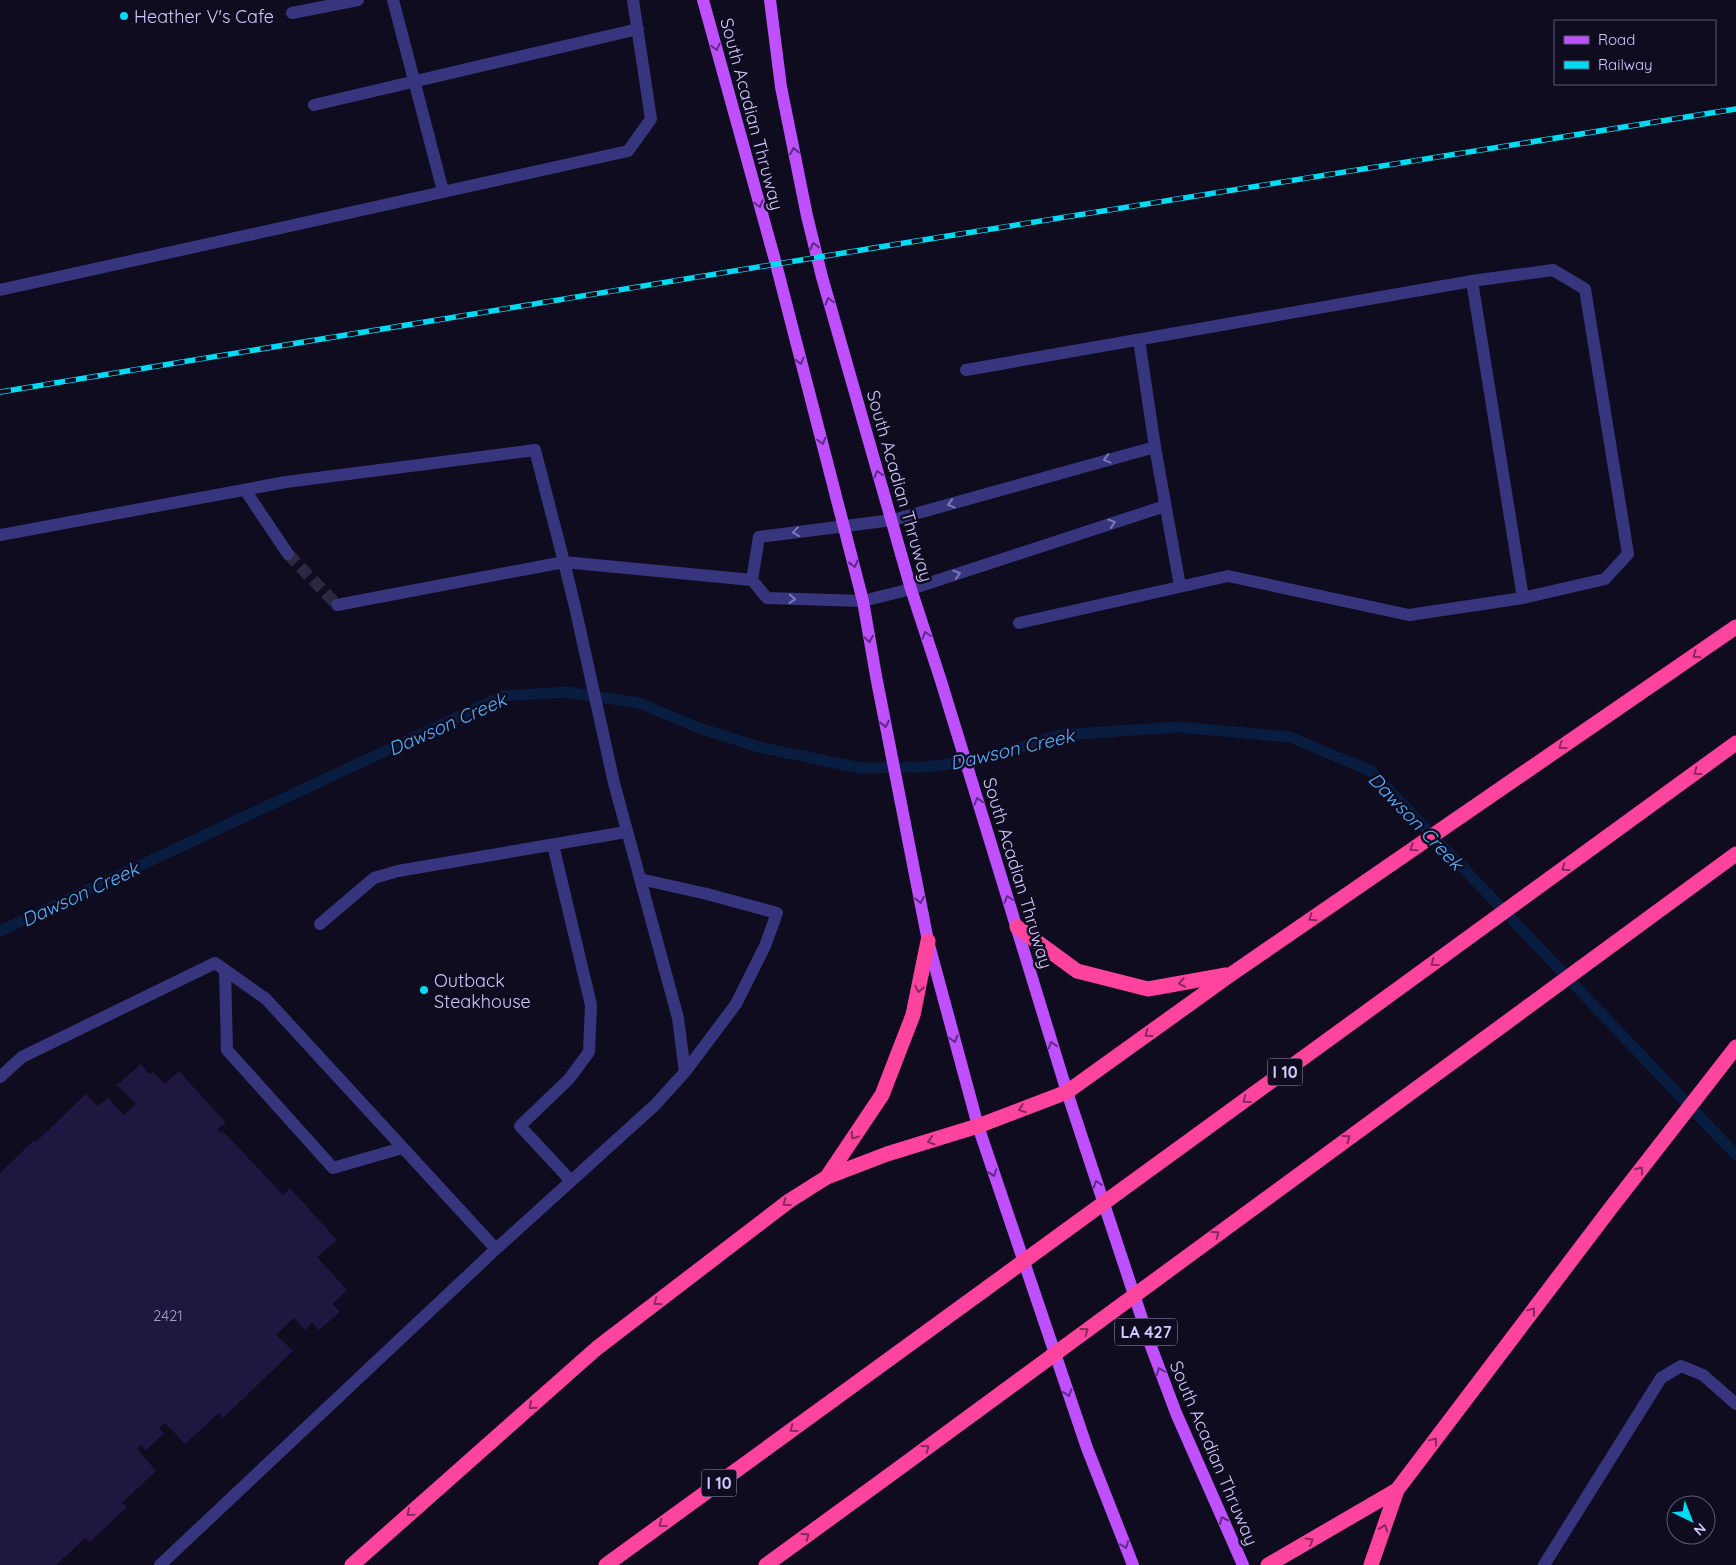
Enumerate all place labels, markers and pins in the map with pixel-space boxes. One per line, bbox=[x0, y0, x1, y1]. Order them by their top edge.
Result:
place label: Heather V's Cafe bbox=[134, 5, 274, 28]
marker: Heather V's Cafe bbox=[118, 10, 130, 22]
place label: Outback Steakhouse bbox=[434, 969, 531, 1013]
marker: Outback Steakhouse bbox=[418, 984, 430, 996]

